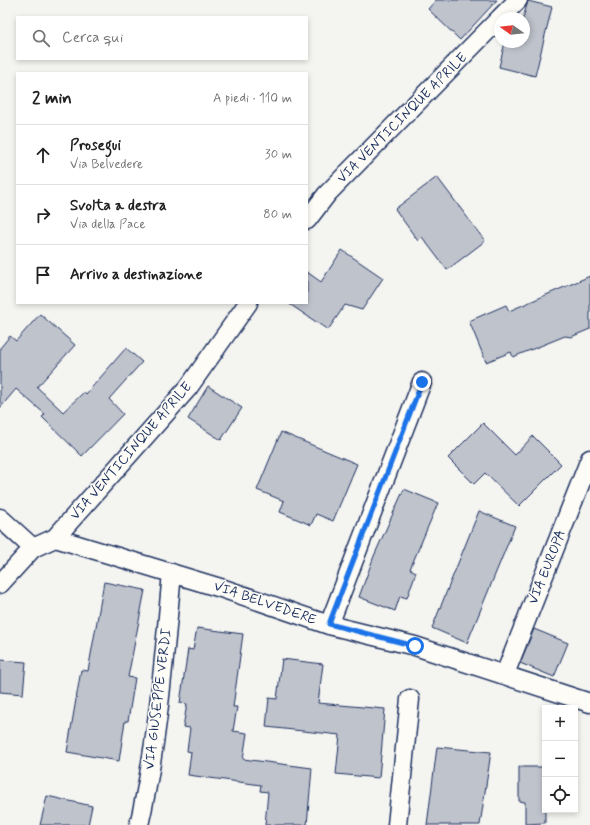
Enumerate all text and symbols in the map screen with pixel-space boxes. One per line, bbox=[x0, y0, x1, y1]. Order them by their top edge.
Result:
north arrow bbox=[494, 12, 530, 48]
search box bbox=[16, 16, 308, 60]
icon: search bbox=[30, 27, 52, 49]
text: Cerca qui bbox=[62, 28, 123, 48]
street label: VIA VENTICINQUE APRILE bbox=[333, 49, 471, 187]
text: 2 min bbox=[32, 87, 72, 109]
text: A piedi · 110 m bbox=[213, 90, 292, 107]
text: Prosegui bbox=[70, 136, 121, 156]
icon: ahead bbox=[32, 144, 54, 166]
text: 30 m bbox=[265, 146, 292, 163]
text: Via Belvedere bbox=[70, 156, 143, 173]
text: Svolta a destra bbox=[70, 196, 167, 216]
icon: right bbox=[32, 204, 54, 226]
text: 80 m bbox=[263, 206, 292, 223]
text: Via della Pace bbox=[70, 216, 146, 233]
icon: arrive bbox=[32, 264, 54, 286]
text: Arrivo a destinazione bbox=[70, 265, 203, 285]
route end bbox=[413, 373, 431, 391]
street label: VIA VENTICINQUE APRILE bbox=[66, 378, 196, 524]
street label: VIA EUROPA bbox=[524, 527, 570, 607]
street label: VIA BELVEDERE bbox=[211, 577, 319, 629]
street label: VIA GIUSEPPE VERDI bbox=[140, 627, 176, 771]
route start bbox=[406, 637, 424, 655]
map controls bbox=[542, 705, 578, 813]
button: + bbox=[542, 705, 578, 741]
button: − bbox=[542, 741, 578, 777]
button: locate bbox=[542, 777, 578, 813]

